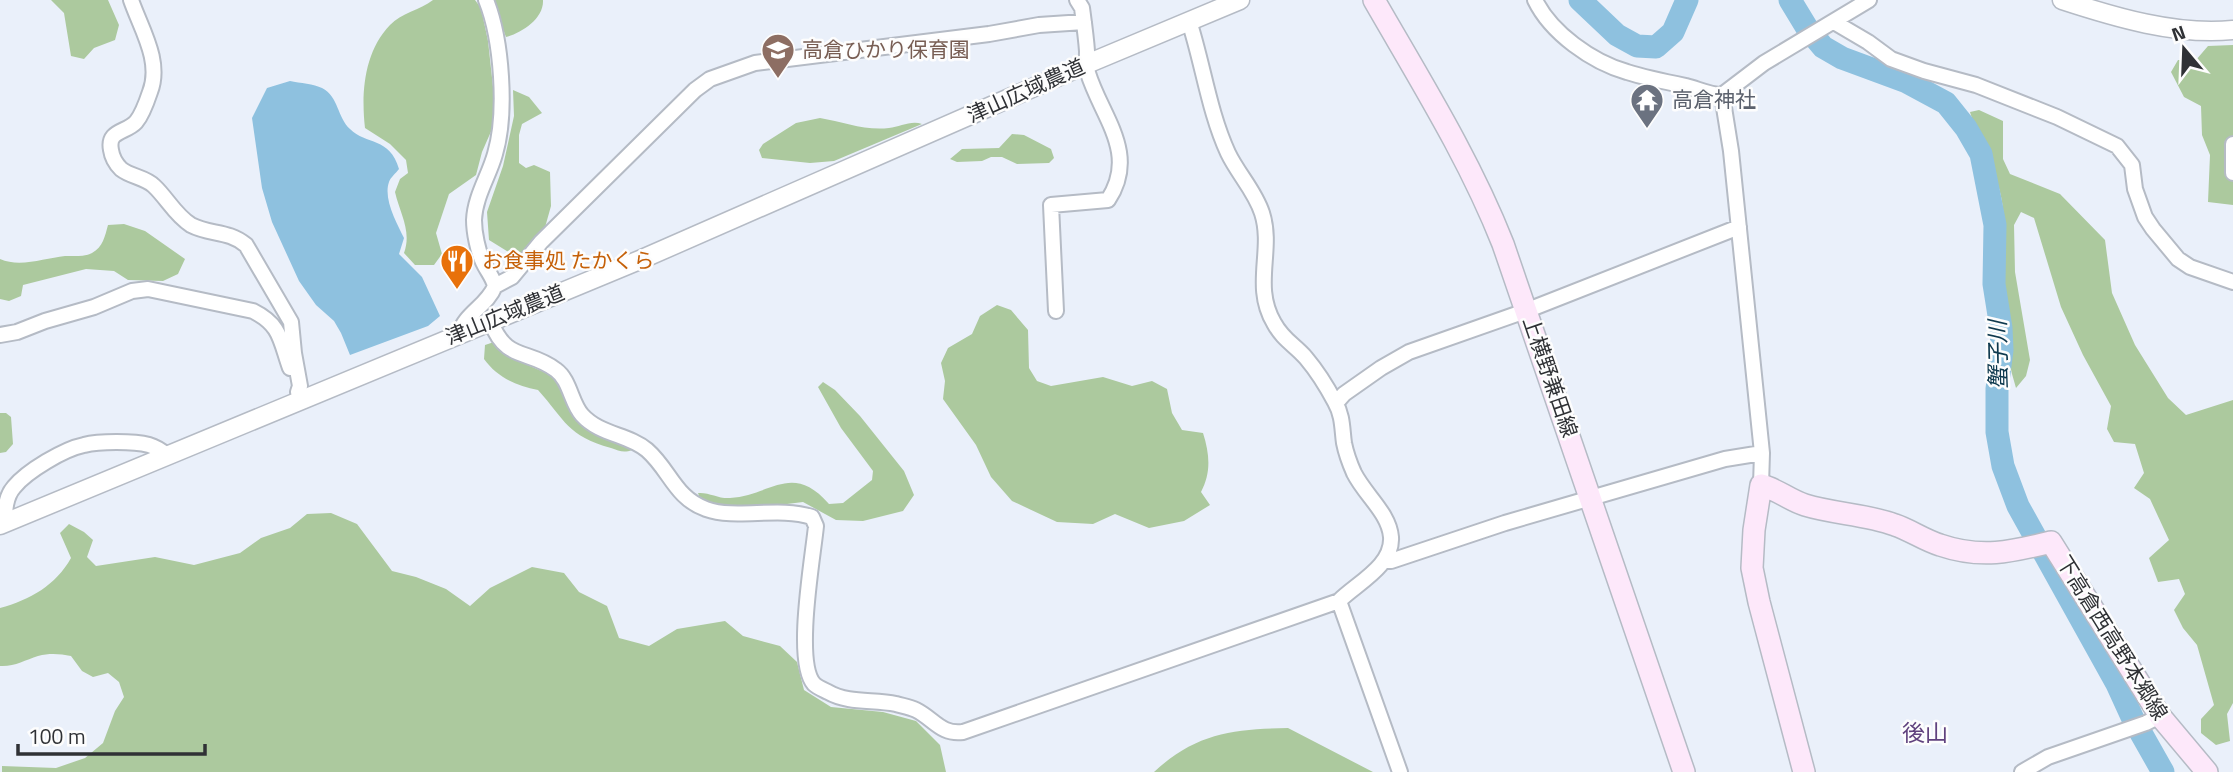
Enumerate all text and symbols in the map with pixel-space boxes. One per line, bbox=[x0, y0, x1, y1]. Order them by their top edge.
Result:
north arrow bbox=[2149, 14, 2219, 84]
text: N bbox=[2167, 17, 2189, 48]
school or university icon: 高倉ひかり保育園 bbox=[759, 31, 797, 80]
place label: 高倉ひかり保育園 bbox=[802, 33, 970, 65]
street label: 津山広域農道 bbox=[962, 50, 1090, 130]
temple icon: 高倉神社 bbox=[1628, 81, 1666, 130]
place label: 高倉神社 bbox=[1672, 83, 1756, 115]
restaurant icon: お食事処 たかくら bbox=[438, 242, 476, 291]
place label: お食事処 たかくら bbox=[482, 244, 655, 276]
street label: 津山広域農道 bbox=[440, 276, 569, 353]
street label: 上横野兼田線 bbox=[1515, 312, 1587, 441]
water label: 蟹子川 bbox=[1979, 317, 2016, 390]
street label: 下高倉西高野本郷線 bbox=[2049, 549, 2176, 726]
scale bar bbox=[18, 712, 205, 756]
district label: 後山 bbox=[1902, 715, 1948, 750]
text: 100 m bbox=[28, 720, 85, 752]

